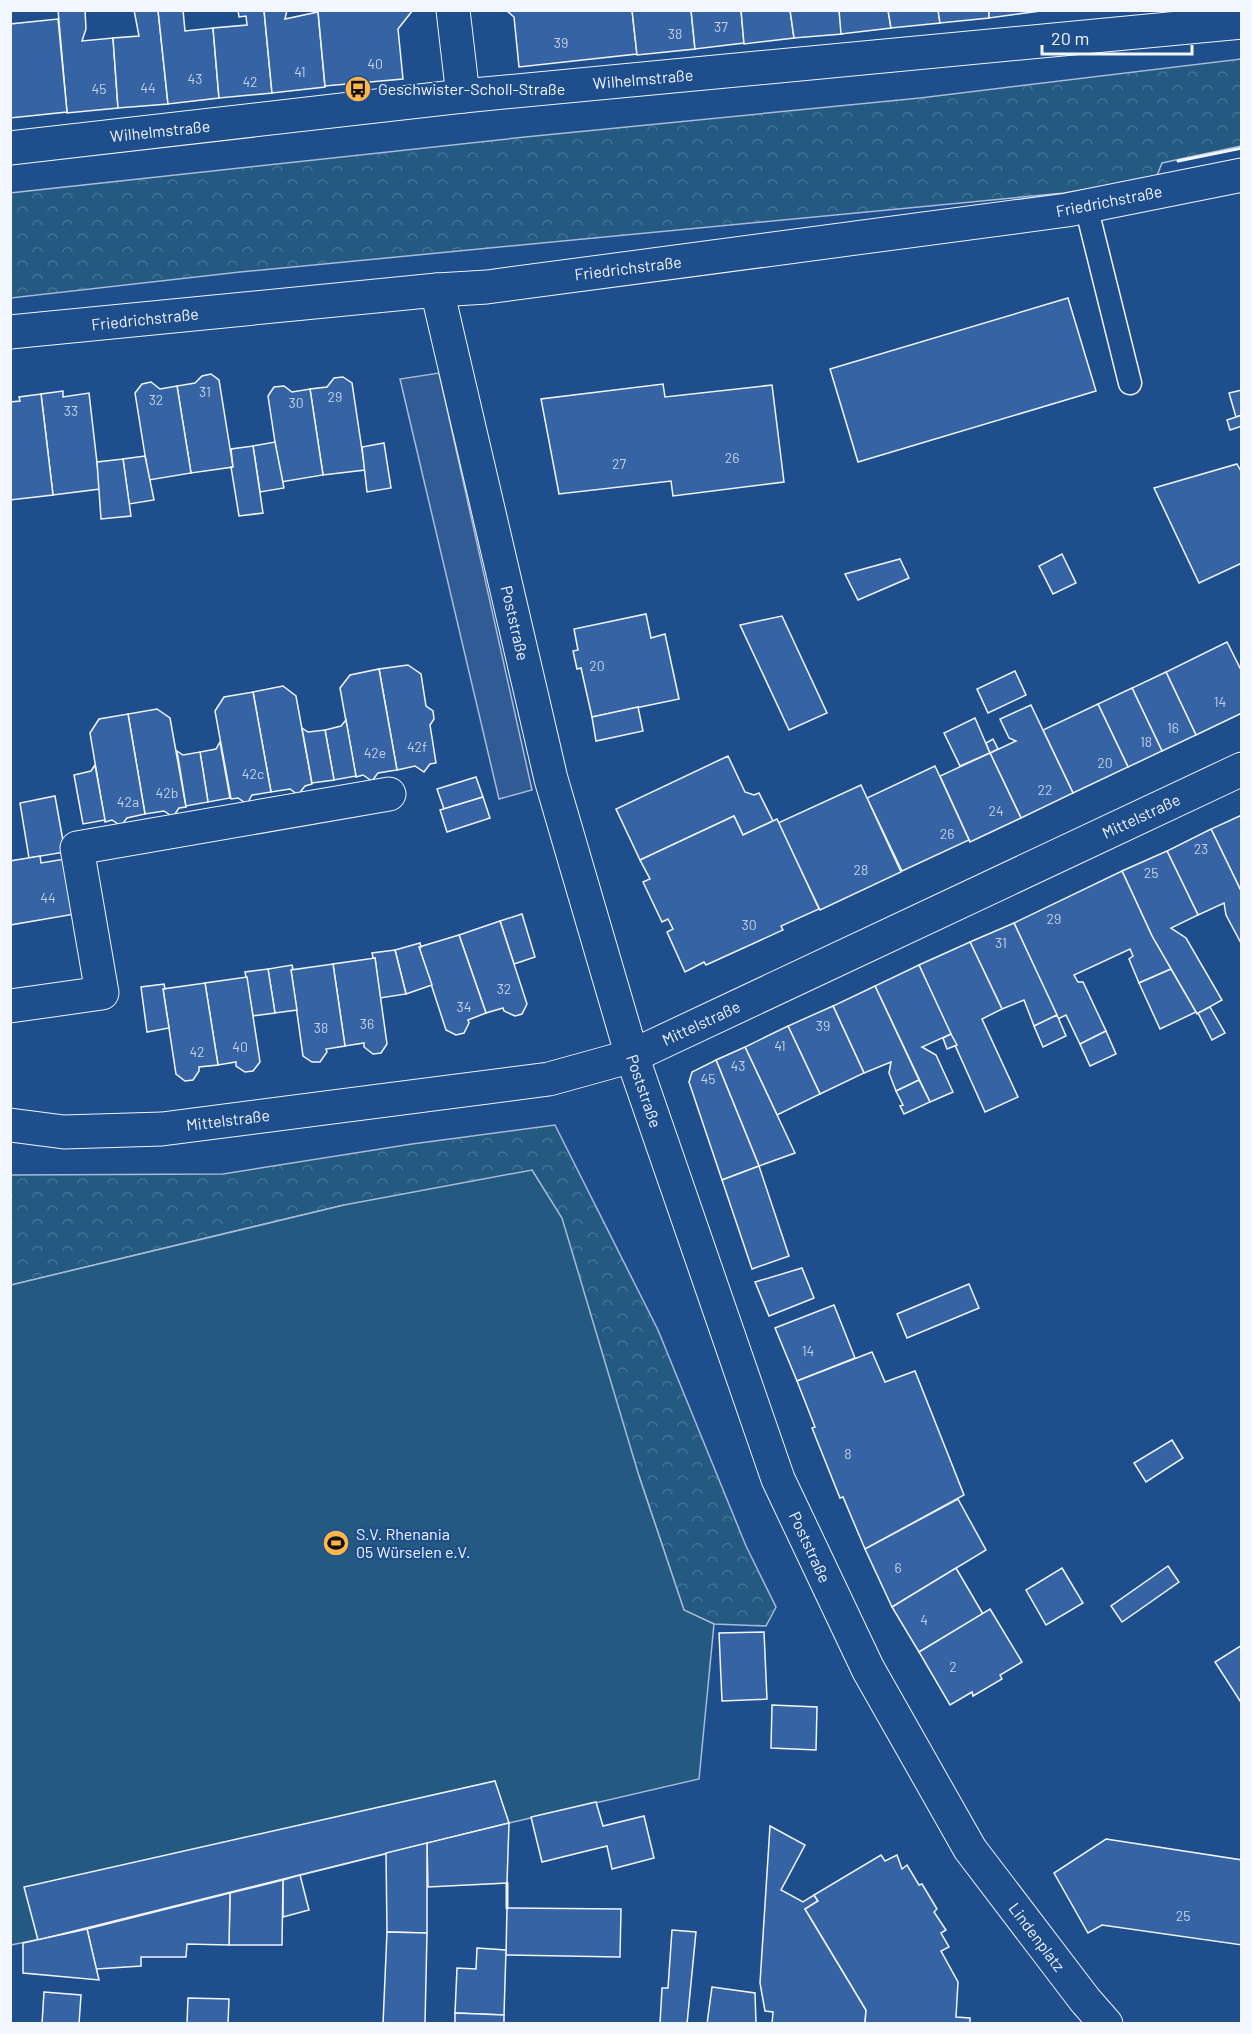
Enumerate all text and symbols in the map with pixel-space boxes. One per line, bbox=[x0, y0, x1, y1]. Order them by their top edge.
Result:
house number: 37 bbox=[714, 18, 728, 35]
scale bar bbox=[1042, 18, 1192, 56]
house number: 38 bbox=[668, 25, 682, 42]
text: 20 m bbox=[1051, 27, 1089, 49]
house number: 39 bbox=[554, 34, 568, 51]
house number: 40 bbox=[367, 55, 383, 72]
house number: 41 bbox=[294, 63, 306, 80]
street label: Wilhelmstraße bbox=[592, 65, 694, 92]
house number: 43 bbox=[188, 70, 202, 87]
house number: 42 bbox=[242, 73, 258, 90]
bus stop icon: Geschwister-Scholl-Straße bbox=[343, 74, 373, 104]
house number: 44 bbox=[140, 79, 156, 96]
place label: Geschwister-Scholl-Straße bbox=[378, 79, 565, 98]
house number: 45 bbox=[92, 80, 106, 97]
street label: Wilhelmstraße bbox=[109, 116, 211, 145]
street label: Friedrichstraße bbox=[1054, 181, 1164, 220]
street label: Friedrichstraße bbox=[573, 252, 683, 284]
street label: Friedrichstraße bbox=[90, 303, 200, 334]
house number: 31 bbox=[199, 383, 211, 400]
house number: 29 bbox=[328, 388, 342, 405]
house number: 32 bbox=[149, 391, 163, 408]
house number: 30 bbox=[288, 394, 304, 411]
house number: 33 bbox=[64, 402, 78, 419]
house number: 26 bbox=[725, 449, 739, 466]
house number: 27 bbox=[612, 455, 626, 472]
street label: Poststraße bbox=[498, 584, 533, 662]
house number: 20 bbox=[589, 657, 605, 674]
house number: 14 bbox=[1214, 693, 1226, 710]
house number: 16 bbox=[1167, 719, 1179, 736]
house number: 18 bbox=[1140, 733, 1152, 750]
house number: 42f bbox=[407, 738, 427, 755]
house number: 42e bbox=[364, 744, 386, 761]
house number: 20 bbox=[1097, 754, 1113, 771]
house number: 42c bbox=[242, 765, 264, 782]
house number: 22 bbox=[1037, 781, 1053, 798]
house number: 42b bbox=[156, 784, 178, 801]
street label: Mittelstraße bbox=[1099, 789, 1183, 842]
house number: 42a bbox=[117, 793, 139, 810]
house number: 24 bbox=[988, 802, 1004, 819]
house number: 26 bbox=[940, 825, 954, 842]
house number: 23 bbox=[1194, 840, 1208, 857]
house number: 28 bbox=[854, 861, 868, 878]
house number: 25 bbox=[1144, 864, 1158, 881]
house number: 44 bbox=[40, 889, 56, 906]
house number: 29 bbox=[1047, 910, 1061, 927]
house number: 30 bbox=[741, 916, 757, 933]
house number: 31 bbox=[995, 934, 1007, 951]
house number: 32 bbox=[497, 980, 511, 997]
street label: Mittelstraße bbox=[659, 996, 743, 1049]
house number: 34 bbox=[457, 998, 471, 1015]
house number: 36 bbox=[360, 1015, 374, 1032]
house number: 39 bbox=[816, 1017, 830, 1034]
house number: 38 bbox=[314, 1019, 328, 1036]
house number: 41 bbox=[774, 1037, 786, 1054]
house number: 40 bbox=[232, 1038, 248, 1055]
house number: 42 bbox=[189, 1043, 205, 1060]
street label: Poststraße bbox=[623, 1052, 666, 1130]
house number: 43 bbox=[731, 1057, 745, 1074]
house number: 45 bbox=[701, 1070, 715, 1087]
street label: Mittelstraße bbox=[185, 1105, 271, 1134]
house number: 14 bbox=[802, 1342, 814, 1359]
house number: 8 bbox=[844, 1445, 852, 1462]
street label: Poststraße bbox=[786, 1508, 835, 1585]
place label: S.V. Rhenania 05 Würselen e.V. bbox=[356, 1524, 470, 1561]
sports icon: S.V. Rhenania 05 Würselen e.V. bbox=[321, 1528, 351, 1558]
house number: 6 bbox=[894, 1559, 902, 1576]
house number: 4 bbox=[920, 1611, 928, 1628]
house number: 2 bbox=[949, 1658, 957, 1675]
street label: Lindenplatz bbox=[1005, 1899, 1069, 1975]
house number: 25 bbox=[1176, 1907, 1190, 1924]

